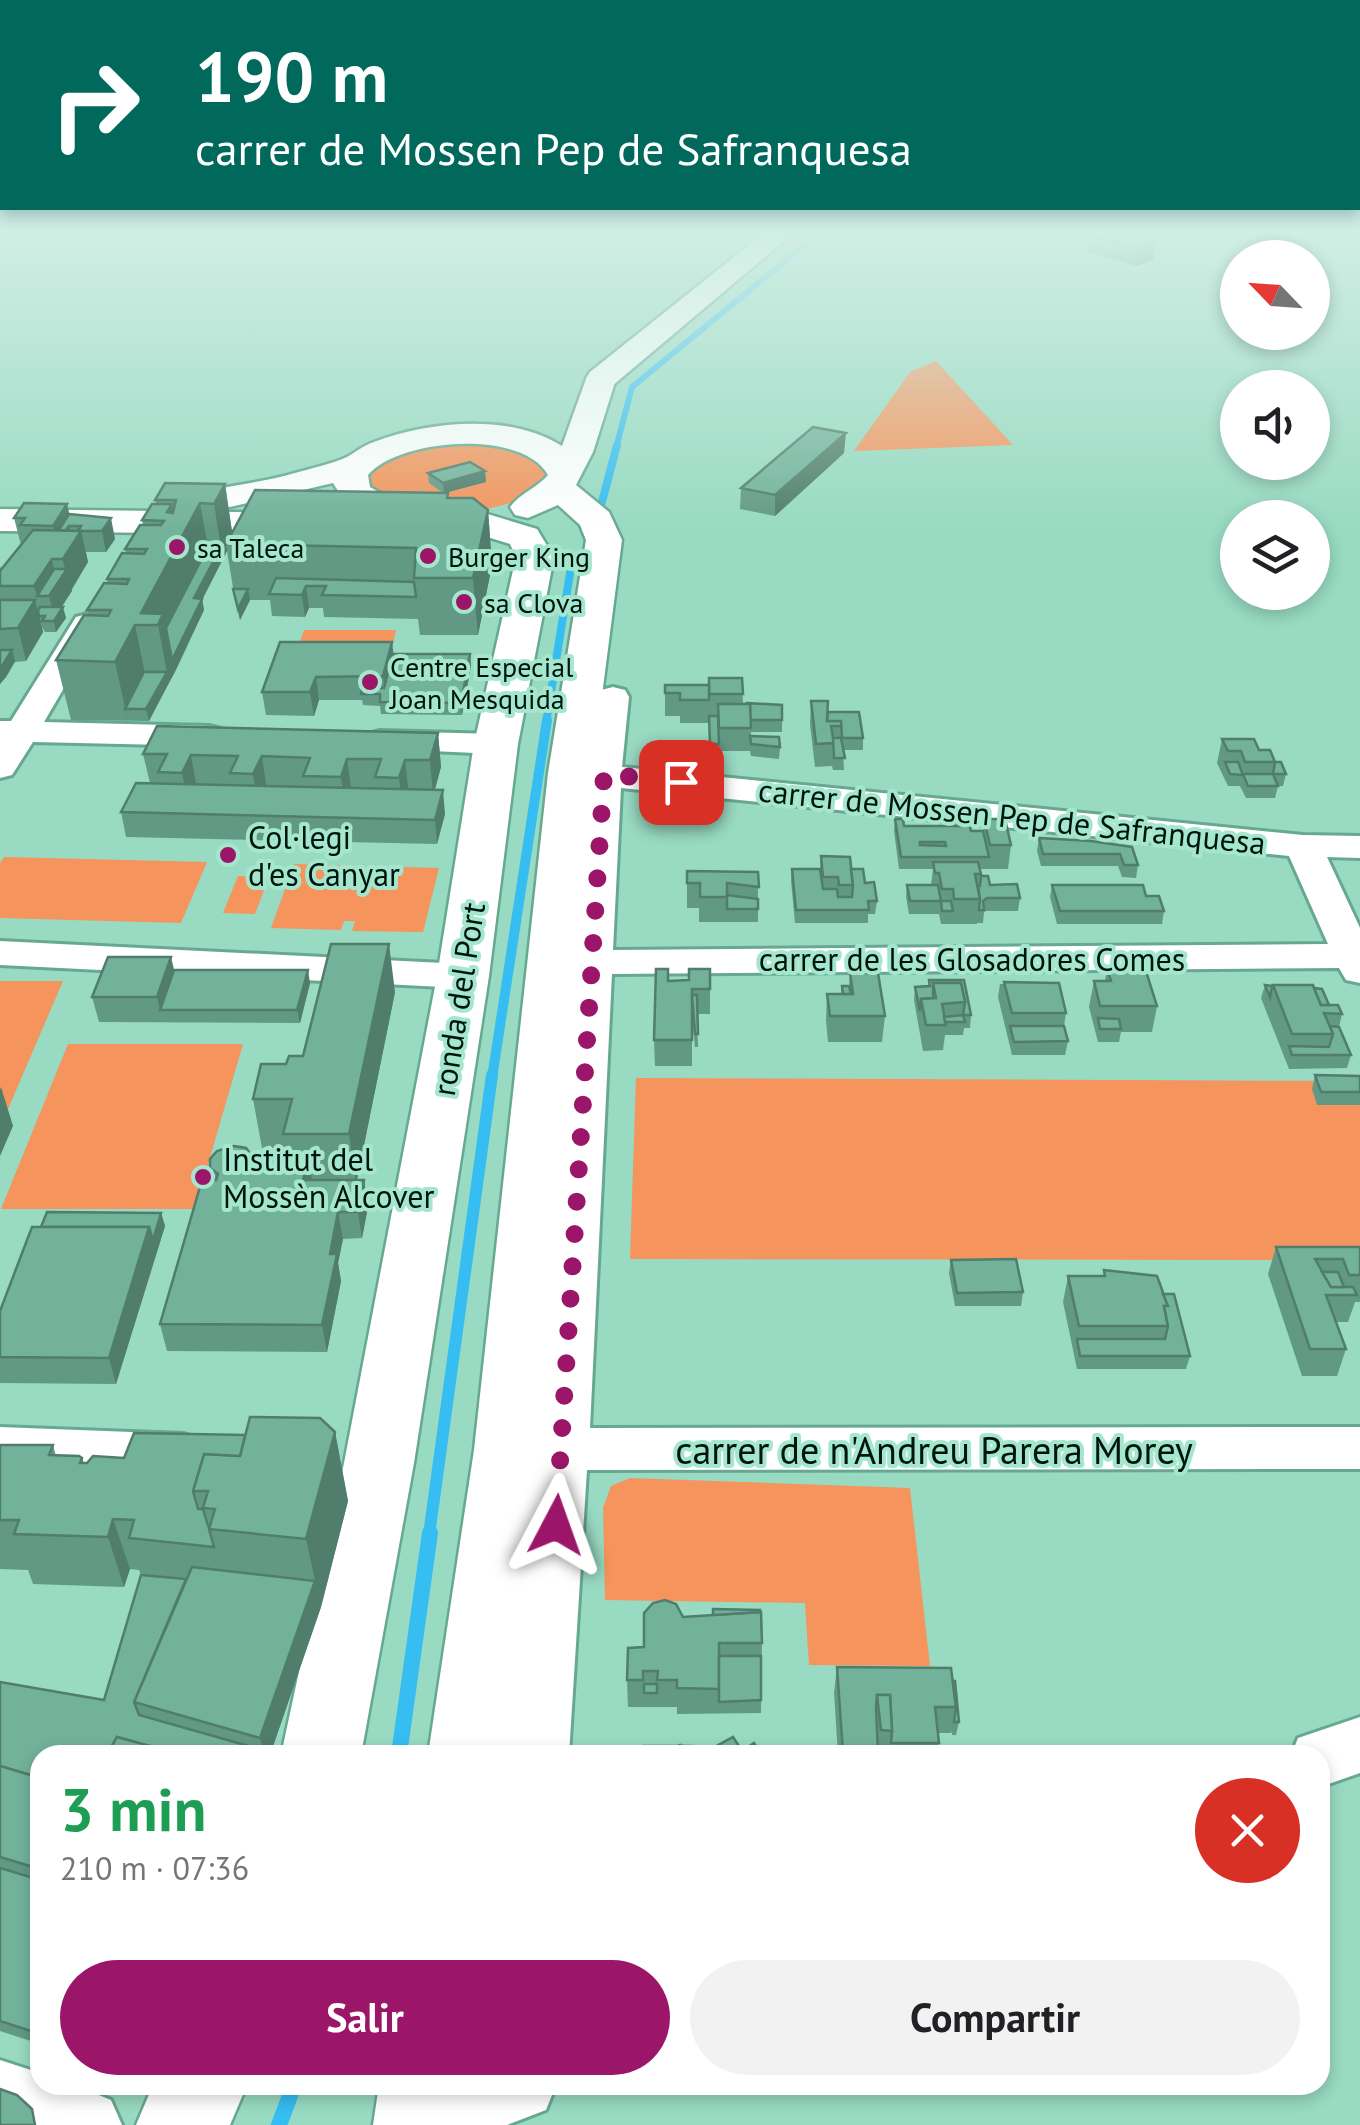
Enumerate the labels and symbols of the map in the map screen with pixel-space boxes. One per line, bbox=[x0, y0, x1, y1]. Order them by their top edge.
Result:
north arrow bbox=[1220, 240, 1330, 350]
place label: sa Taleca bbox=[197, 529, 304, 566]
marker: sa Taleca bbox=[166, 536, 188, 558]
place label: Burger King bbox=[448, 538, 590, 575]
marker: Burger King bbox=[417, 545, 439, 567]
place label: sa Clova bbox=[484, 584, 583, 621]
marker: sa Clova bbox=[453, 591, 475, 613]
place label: Centre Especial Joan Mesquida bbox=[389, 648, 573, 717]
marker: Centre Especial Joan Mesquida bbox=[359, 671, 381, 693]
pin bbox=[639, 740, 724, 825]
street label: carrer de Mossen Pep de Safranquesa bbox=[756, 768, 1268, 864]
place label: Col·legi d'es Canyar bbox=[248, 816, 400, 895]
marker: Col·legi d'es Canyar bbox=[217, 844, 239, 866]
street label: ronda del Port bbox=[422, 899, 494, 1099]
street label: carrer de les Glosadores Comes bbox=[759, 938, 1185, 980]
place label: Institut del Mossèn Alcover bbox=[223, 1138, 435, 1217]
marker: Institut del Mossèn Alcover bbox=[192, 1166, 214, 1188]
street label: carrer de n'Andreu Parera Morey bbox=[675, 1425, 1193, 1474]
position arrow bbox=[504, 1473, 608, 1577]

